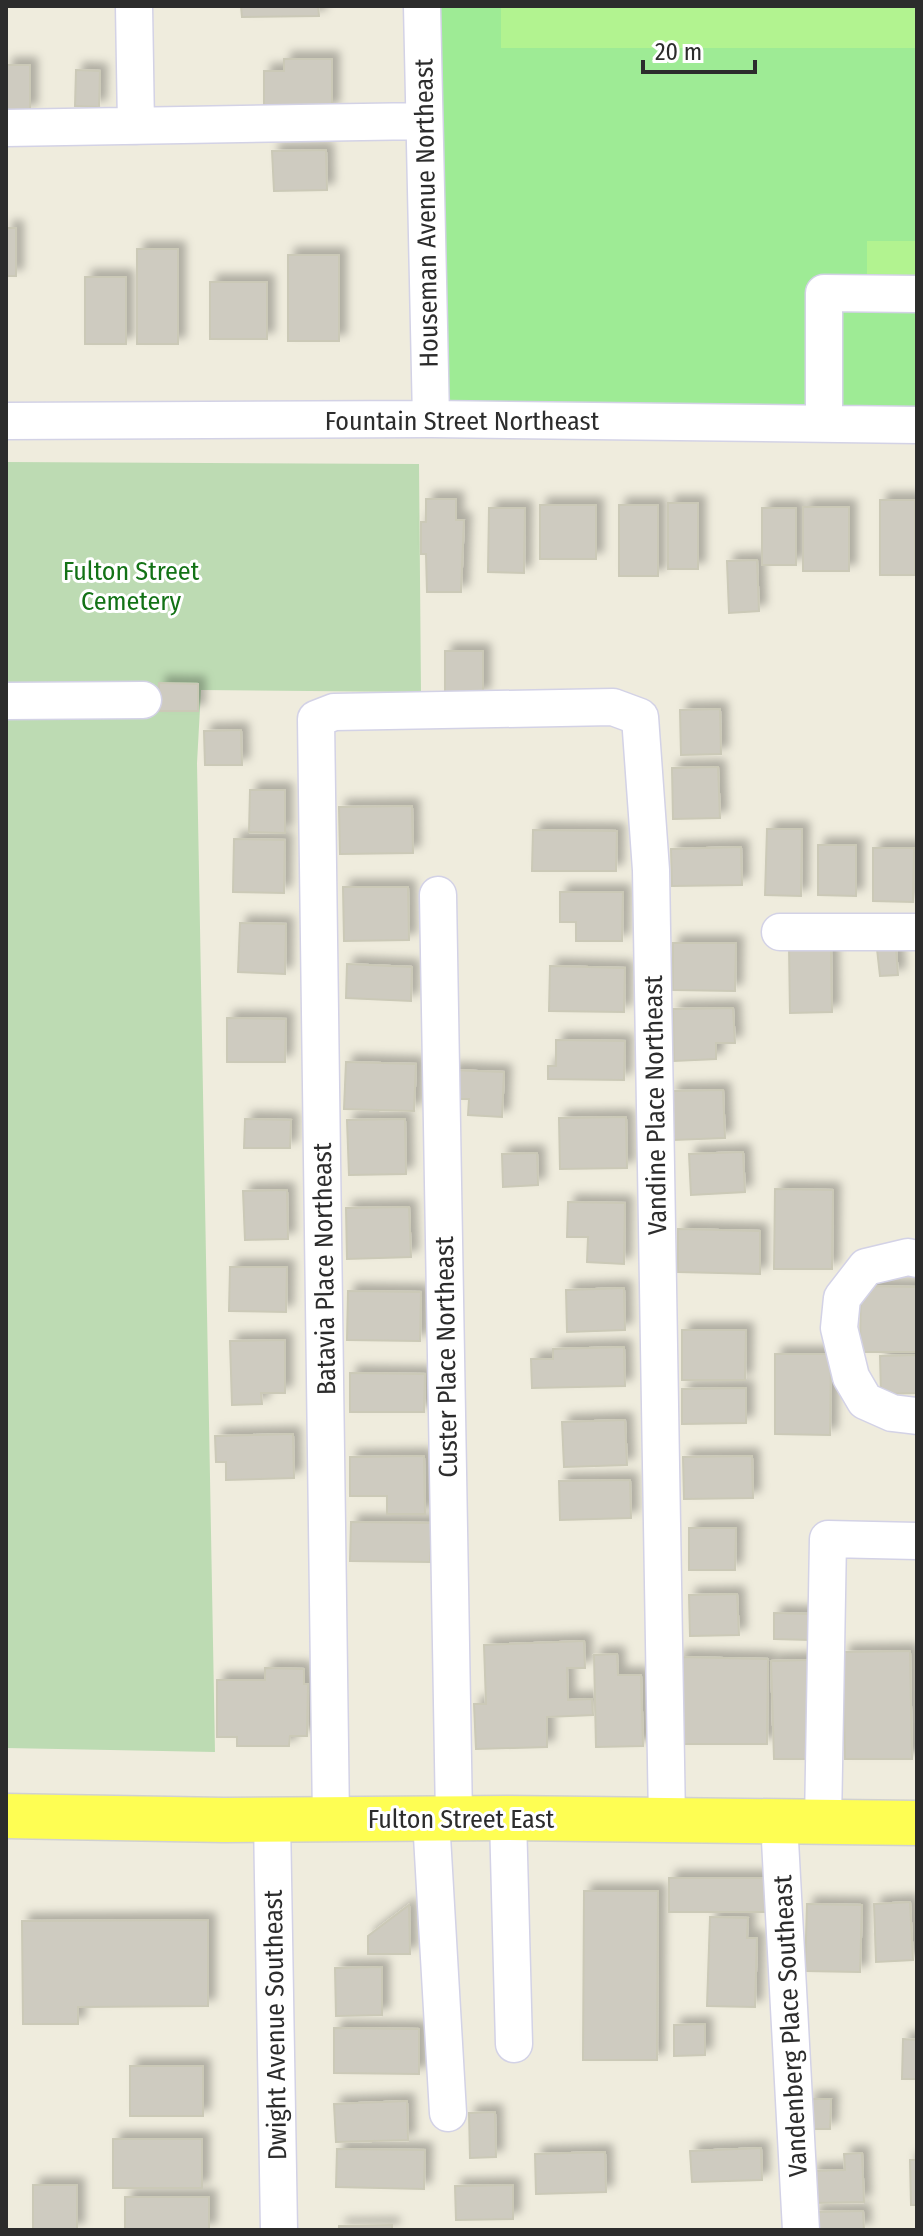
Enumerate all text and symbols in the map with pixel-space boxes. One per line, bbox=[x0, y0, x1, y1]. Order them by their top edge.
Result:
scale bar bbox=[643, 24, 755, 74]
text: 20 m bbox=[655, 38, 702, 66]
street label: Houseman Avenue Northeast bbox=[408, 58, 445, 368]
street label: Fountain Street Northeast bbox=[325, 406, 600, 437]
park label: Fulton Street Cemetery bbox=[63, 556, 200, 617]
street label: Vandine Place Northeast bbox=[638, 974, 673, 1235]
street label: Batavia Place Northeast bbox=[307, 1142, 342, 1396]
street label: Custer Place Northeast bbox=[429, 1235, 464, 1478]
street label: Fulton Street East bbox=[368, 1804, 555, 1835]
street label: Vandenberg Place Southeast bbox=[767, 1874, 814, 2178]
street label: Dwight Avenue Southeast bbox=[258, 1889, 293, 2161]

